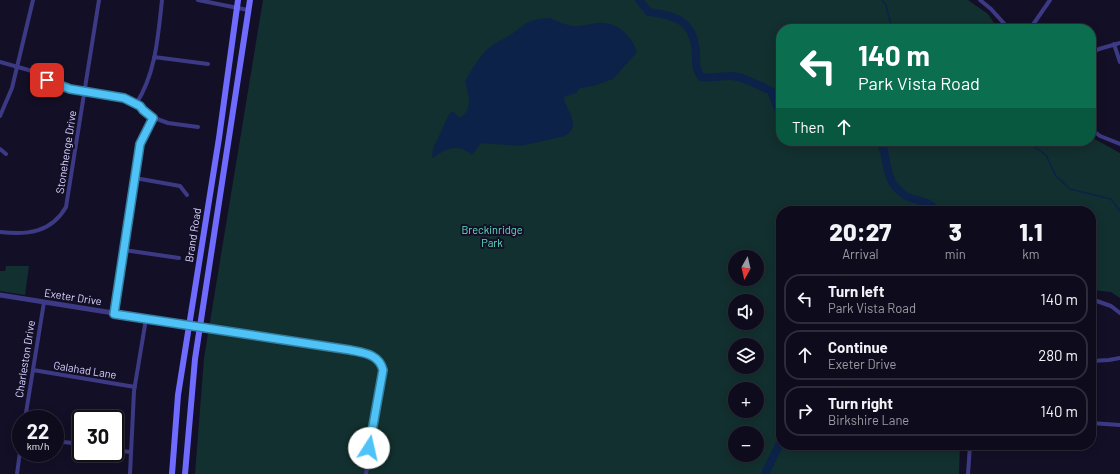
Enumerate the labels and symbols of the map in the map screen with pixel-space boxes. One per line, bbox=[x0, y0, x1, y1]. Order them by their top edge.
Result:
pin bbox=[30, 63, 64, 97]
street label: Stonehenge Drive bbox=[53, 109, 79, 194]
street label: Brand Road bbox=[182, 207, 203, 263]
park label: Breckinridge Park bbox=[461, 223, 523, 249]
north arrow bbox=[728, 250, 764, 286]
street label: Exeter Drive bbox=[43, 286, 103, 307]
street label: Charleston Drive bbox=[12, 319, 37, 399]
street label: Galahad Lane bbox=[53, 358, 118, 381]
speed limit sign: 30 bbox=[72, 410, 124, 462]
position arrow bbox=[348, 427, 390, 469]

